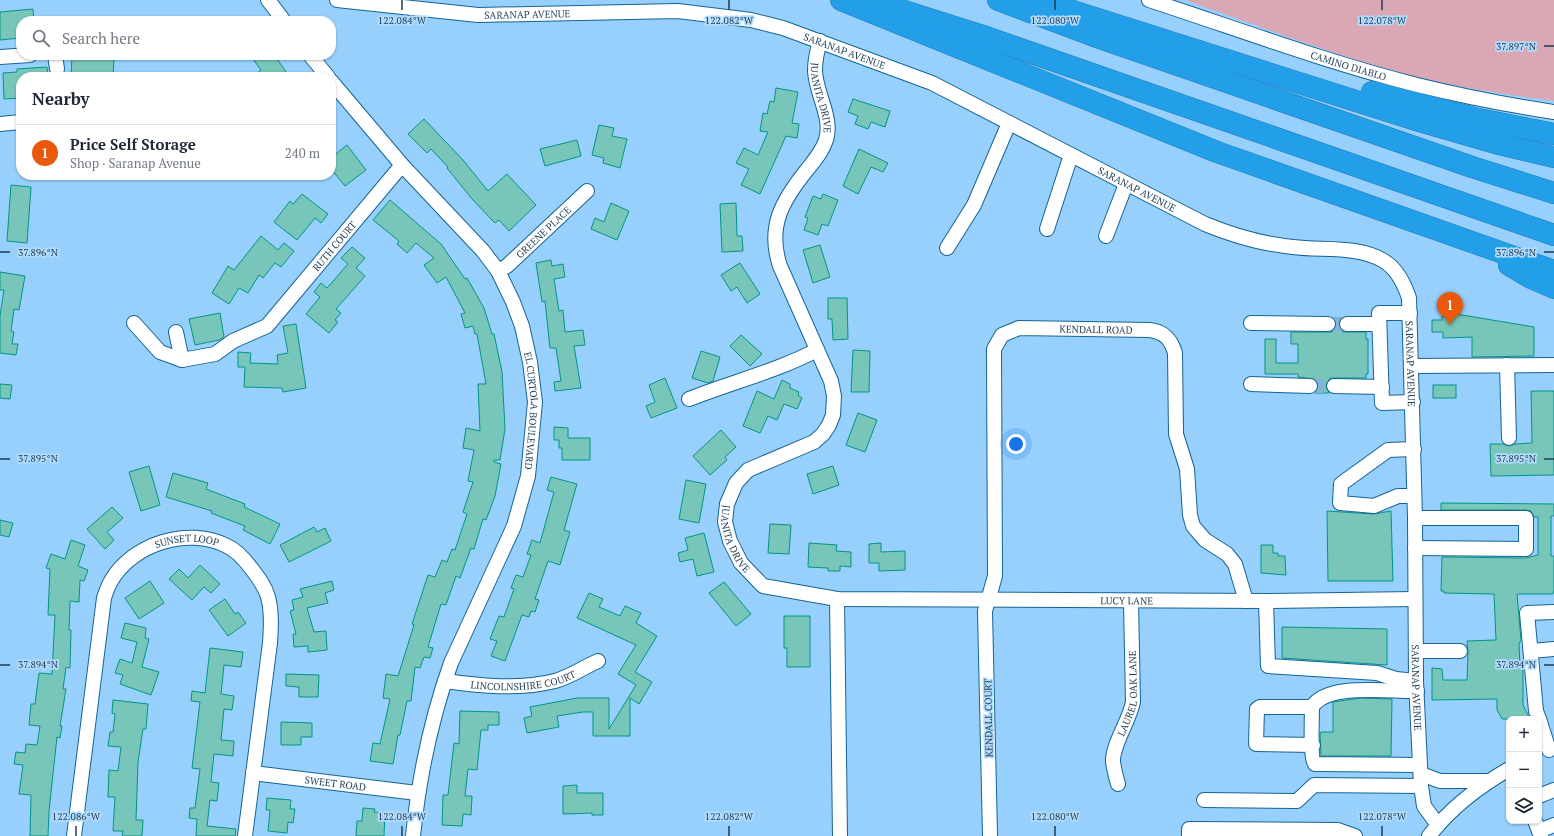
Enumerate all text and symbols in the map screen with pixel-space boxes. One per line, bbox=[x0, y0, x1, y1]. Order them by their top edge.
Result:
street label: SARANAP AVENUE bbox=[484, 7, 571, 22]
text: 122.084°W bbox=[378, 14, 427, 27]
text: 122.082°W bbox=[705, 14, 754, 27]
text: 122.080°W bbox=[1031, 14, 1080, 27]
text: 122.078°W bbox=[1358, 14, 1407, 27]
search box bbox=[16, 16, 336, 60]
icon: search bbox=[30, 27, 52, 49]
text: Search here bbox=[62, 28, 140, 48]
street label: SARANAP AVENUE bbox=[802, 30, 887, 72]
text: 37.897°N bbox=[1496, 40, 1537, 53]
street label: CAMINO DIABLO bbox=[1309, 48, 1388, 84]
street label: JUANITA DRIVE bbox=[808, 62, 834, 133]
text: Nearby bbox=[32, 87, 90, 110]
text: Price Self Storage bbox=[70, 134, 196, 154]
text: 1 bbox=[41, 144, 49, 162]
text: 240 m bbox=[285, 144, 320, 162]
text: Shop · Saranap Avenue bbox=[70, 154, 201, 172]
street label: SARANAP AVENUE bbox=[1096, 164, 1178, 215]
street label: GREENE PLACE bbox=[513, 203, 574, 261]
street label: RUTH COURT bbox=[310, 219, 359, 274]
text: 37.896°N bbox=[18, 246, 59, 259]
text: 37.896°N bbox=[1496, 246, 1537, 259]
pin: 1 bbox=[1437, 292, 1463, 325]
street label: SARANAP AVENUE bbox=[1403, 320, 1418, 407]
street label: KENDALL ROAD bbox=[1059, 323, 1133, 337]
street label: EL CURTOLA BOULEVARD bbox=[521, 351, 541, 470]
your location bbox=[1006, 434, 1026, 454]
text: 37.895°N bbox=[18, 452, 59, 465]
text: 37.895°N bbox=[1496, 452, 1537, 465]
street label: JUANITA DRIVE bbox=[718, 504, 753, 576]
street label: SUNSET LOOP bbox=[153, 532, 221, 551]
street label: LUCY LANE bbox=[1100, 594, 1153, 607]
street label: SARANAP AVENUE bbox=[1409, 645, 1424, 731]
street label: LAUREL OAK LANE bbox=[1115, 650, 1140, 738]
text: 37.894°N bbox=[18, 658, 59, 671]
text: 37.894°N bbox=[1496, 658, 1537, 671]
street label: LINCOLNSHIRE COURT bbox=[470, 668, 578, 693]
street label: KENDALL COURT bbox=[981, 678, 996, 757]
map controls bbox=[1506, 716, 1542, 824]
button: + bbox=[1506, 716, 1542, 752]
button: − bbox=[1506, 752, 1542, 788]
street label: SWEET ROAD bbox=[304, 773, 367, 794]
button: layers bbox=[1506, 788, 1542, 824]
text: 122.086°W bbox=[52, 810, 101, 823]
text: 122.084°W bbox=[378, 810, 427, 823]
text: 122.082°W bbox=[705, 810, 754, 823]
text: 122.080°W bbox=[1031, 810, 1080, 823]
text: 122.078°W bbox=[1358, 810, 1407, 823]

